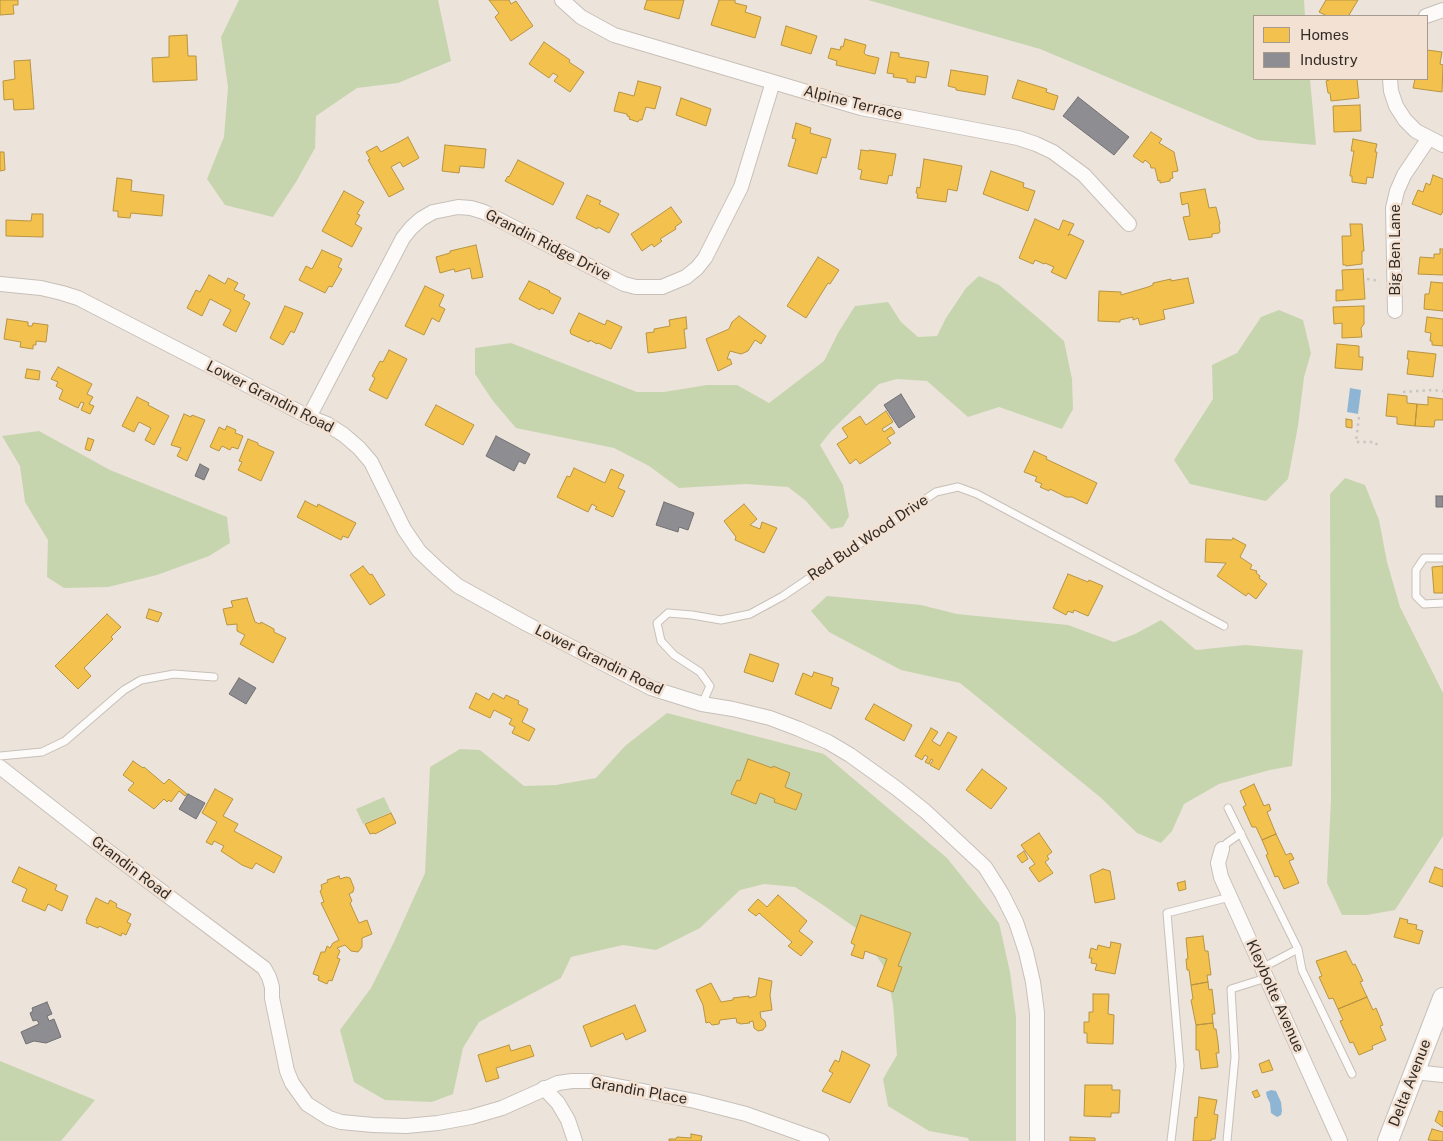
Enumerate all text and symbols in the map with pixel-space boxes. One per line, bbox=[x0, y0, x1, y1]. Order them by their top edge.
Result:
legend bbox=[1253, 15, 1428, 80]
text: Homes bbox=[1300, 26, 1349, 43]
text: Industry bbox=[1300, 51, 1358, 68]
street label: Alpine Terrace bbox=[802, 82, 904, 124]
street label: Big Ben Lane bbox=[1386, 204, 1404, 296]
street label: Grandin Ridge Drive bbox=[482, 206, 614, 284]
street label: Lower Grandin Road bbox=[203, 357, 337, 437]
street label: Red Bud Wood Drive bbox=[804, 491, 932, 585]
street label: Lower Grandin Road bbox=[532, 621, 666, 699]
street label: Grandin Road bbox=[88, 832, 174, 904]
street label: Kleybolte Avenue bbox=[1242, 937, 1308, 1055]
street label: Delta Avenue bbox=[1385, 1037, 1435, 1129]
street label: Grandin Place bbox=[589, 1074, 689, 1108]

